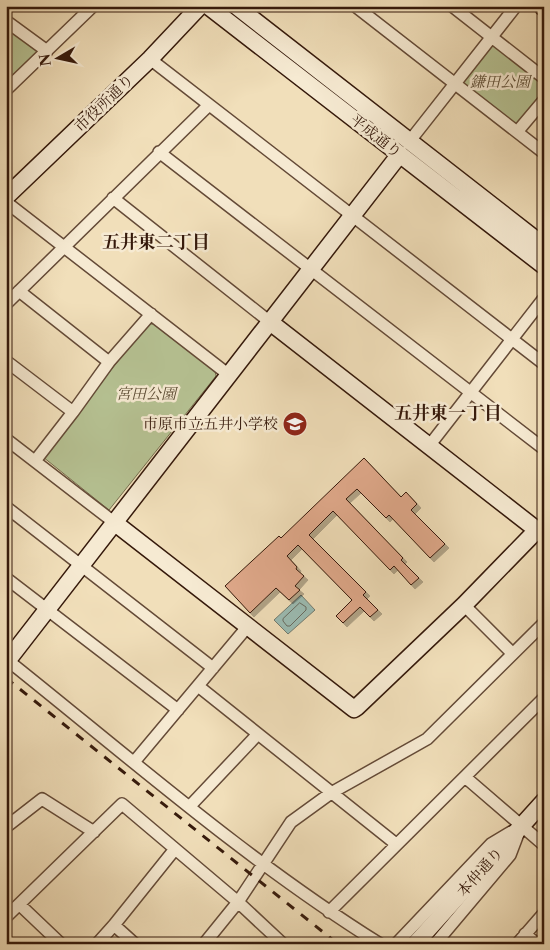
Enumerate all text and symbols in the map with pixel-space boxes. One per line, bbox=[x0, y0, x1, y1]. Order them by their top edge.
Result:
north arrow bbox=[32, 32, 82, 82]
text: N bbox=[35, 53, 55, 67]
street label: 市役所通り bbox=[70, 70, 137, 136]
park label: 鎌田公園 bbox=[470, 72, 533, 91]
street label: 平成通り bbox=[347, 110, 406, 162]
district label: 五井東二丁目 bbox=[102, 231, 210, 253]
park label: 宮田公園 bbox=[116, 384, 179, 403]
district label: 五井東一丁目 bbox=[394, 402, 502, 424]
school or university icon: 市原市立五井小学校 bbox=[282, 411, 308, 437]
place label: 市原市立五井小学校 bbox=[143, 414, 278, 433]
street label: 本仲通り bbox=[452, 843, 507, 900]

